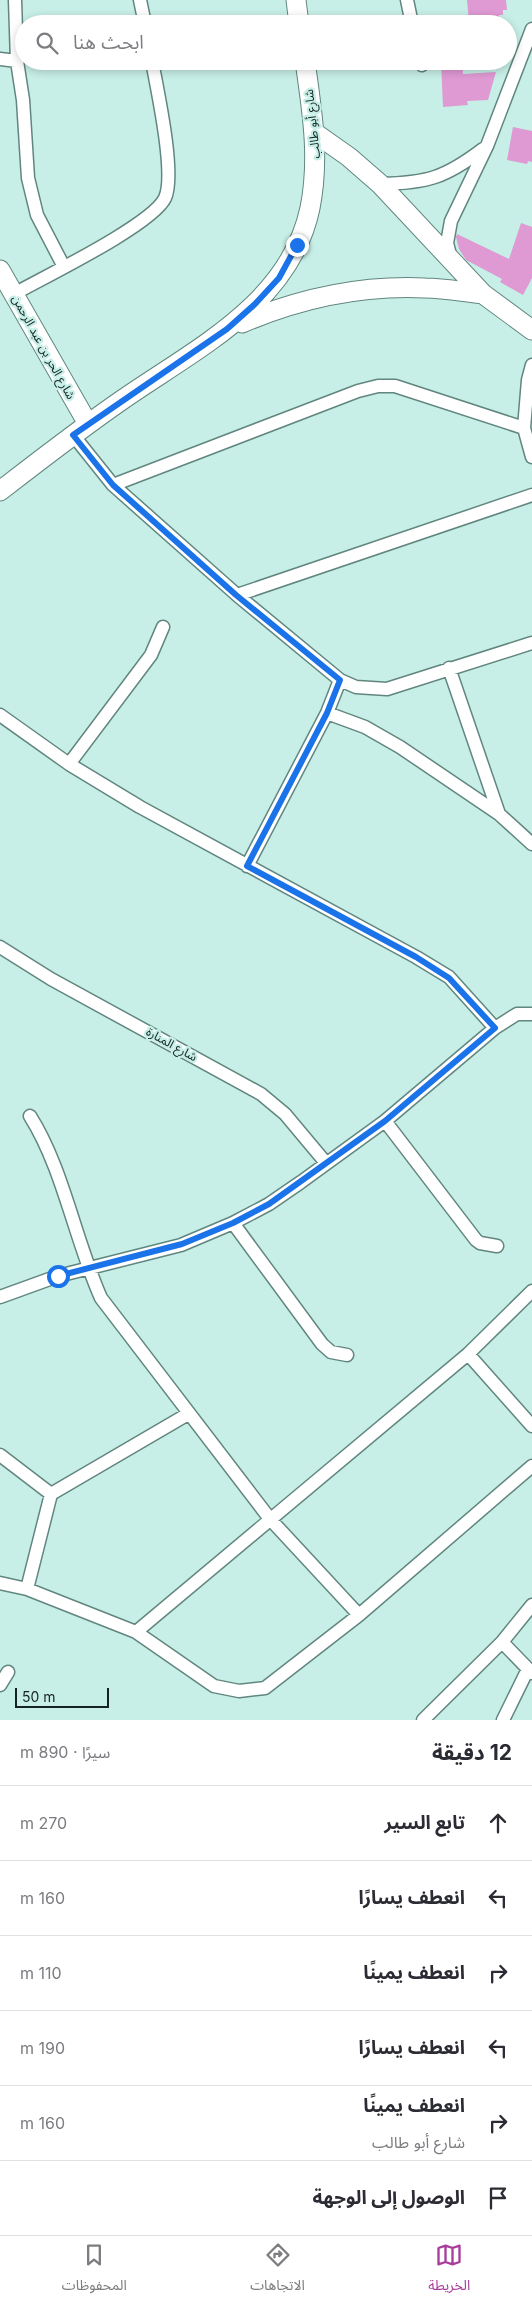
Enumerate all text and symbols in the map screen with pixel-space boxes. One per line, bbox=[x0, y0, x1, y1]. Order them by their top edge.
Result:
search box bbox=[15, 15, 517, 70]
icon: search bbox=[33, 29, 61, 57]
text: ابحث هنا bbox=[73, 31, 144, 54]
street label: شارع أبو طالب bbox=[301, 88, 325, 159]
route end bbox=[286, 234, 309, 257]
street label: شارع الحر بن عبد الرحمن bbox=[7, 292, 79, 403]
street label: شارع المنارة bbox=[143, 1024, 200, 1066]
route start bbox=[47, 1265, 70, 1288]
scale bar bbox=[15, 1685, 109, 1708]
text: 50 m bbox=[22, 1688, 56, 1705]
text: 12 دقيقة bbox=[432, 1740, 512, 1765]
text: سيرًا · 890 m bbox=[20, 1742, 110, 1762]
icon: ahead bbox=[484, 1809, 512, 1837]
text: تابع السير bbox=[384, 1811, 465, 1834]
text: 270 m bbox=[20, 1813, 67, 1833]
icon: left bbox=[484, 1884, 512, 1912]
text: انعطف يسارًا bbox=[358, 1886, 465, 1909]
text: 160 m bbox=[20, 1888, 65, 1908]
icon: right bbox=[484, 1959, 512, 1987]
text: انعطف يمينًا bbox=[363, 1961, 465, 1984]
text: 110 m bbox=[20, 1963, 62, 1983]
icon: left bbox=[484, 2034, 512, 2062]
text: انعطف يسارًا bbox=[358, 2036, 465, 2059]
text: 190 m bbox=[20, 2038, 65, 2058]
text: انعطف يمينًا bbox=[363, 2094, 465, 2117]
icon: right bbox=[484, 2109, 512, 2137]
text: 160 m bbox=[20, 2113, 65, 2133]
text: شارع أبو طالب bbox=[372, 2132, 465, 2152]
icon: arrive bbox=[484, 2184, 512, 2212]
text: الوصول إلى الوجهة bbox=[313, 2186, 465, 2209]
tab: المحفوظات bbox=[62, 2241, 127, 2300]
tab: الاتجاهات bbox=[250, 2241, 305, 2300]
tab: الخريطة bbox=[428, 2241, 470, 2300]

